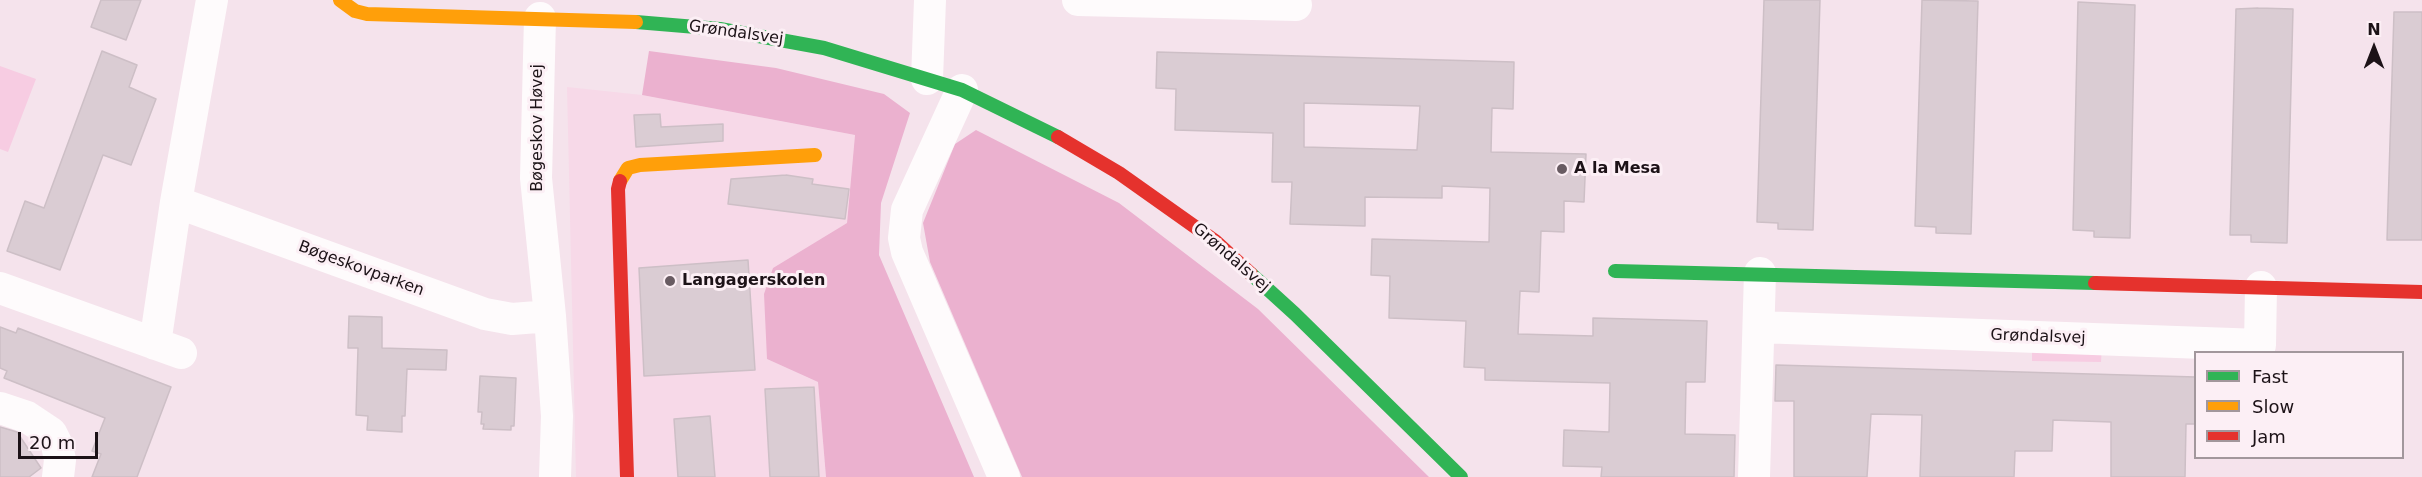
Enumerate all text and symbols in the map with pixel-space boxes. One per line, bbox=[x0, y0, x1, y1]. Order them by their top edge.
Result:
street label: Grøndalsvej bbox=[687, 17, 785, 49]
north arrow bbox=[2344, 18, 2404, 78]
text: N bbox=[2367, 20, 2381, 39]
street label: Bøgeskov Høvej bbox=[528, 64, 548, 192]
place label: A la Mesa bbox=[1574, 159, 1661, 179]
marker: A la Mesa bbox=[1555, 162, 1569, 176]
street label: Grøndalsvej bbox=[1189, 219, 1273, 297]
street label: Bøgeskovparken bbox=[296, 237, 426, 301]
place label: Langagerskolen bbox=[682, 271, 825, 291]
marker: Langagerskolen bbox=[663, 274, 677, 288]
street label: Grøndalsvej bbox=[1990, 326, 2086, 348]
legend bbox=[2194, 351, 2404, 459]
text: Fast bbox=[2252, 366, 2288, 387]
text: Slow bbox=[2252, 396, 2294, 417]
scale bar bbox=[21, 420, 100, 458]
text: Jam bbox=[2252, 426, 2286, 447]
text: 20 m bbox=[29, 432, 75, 453]

